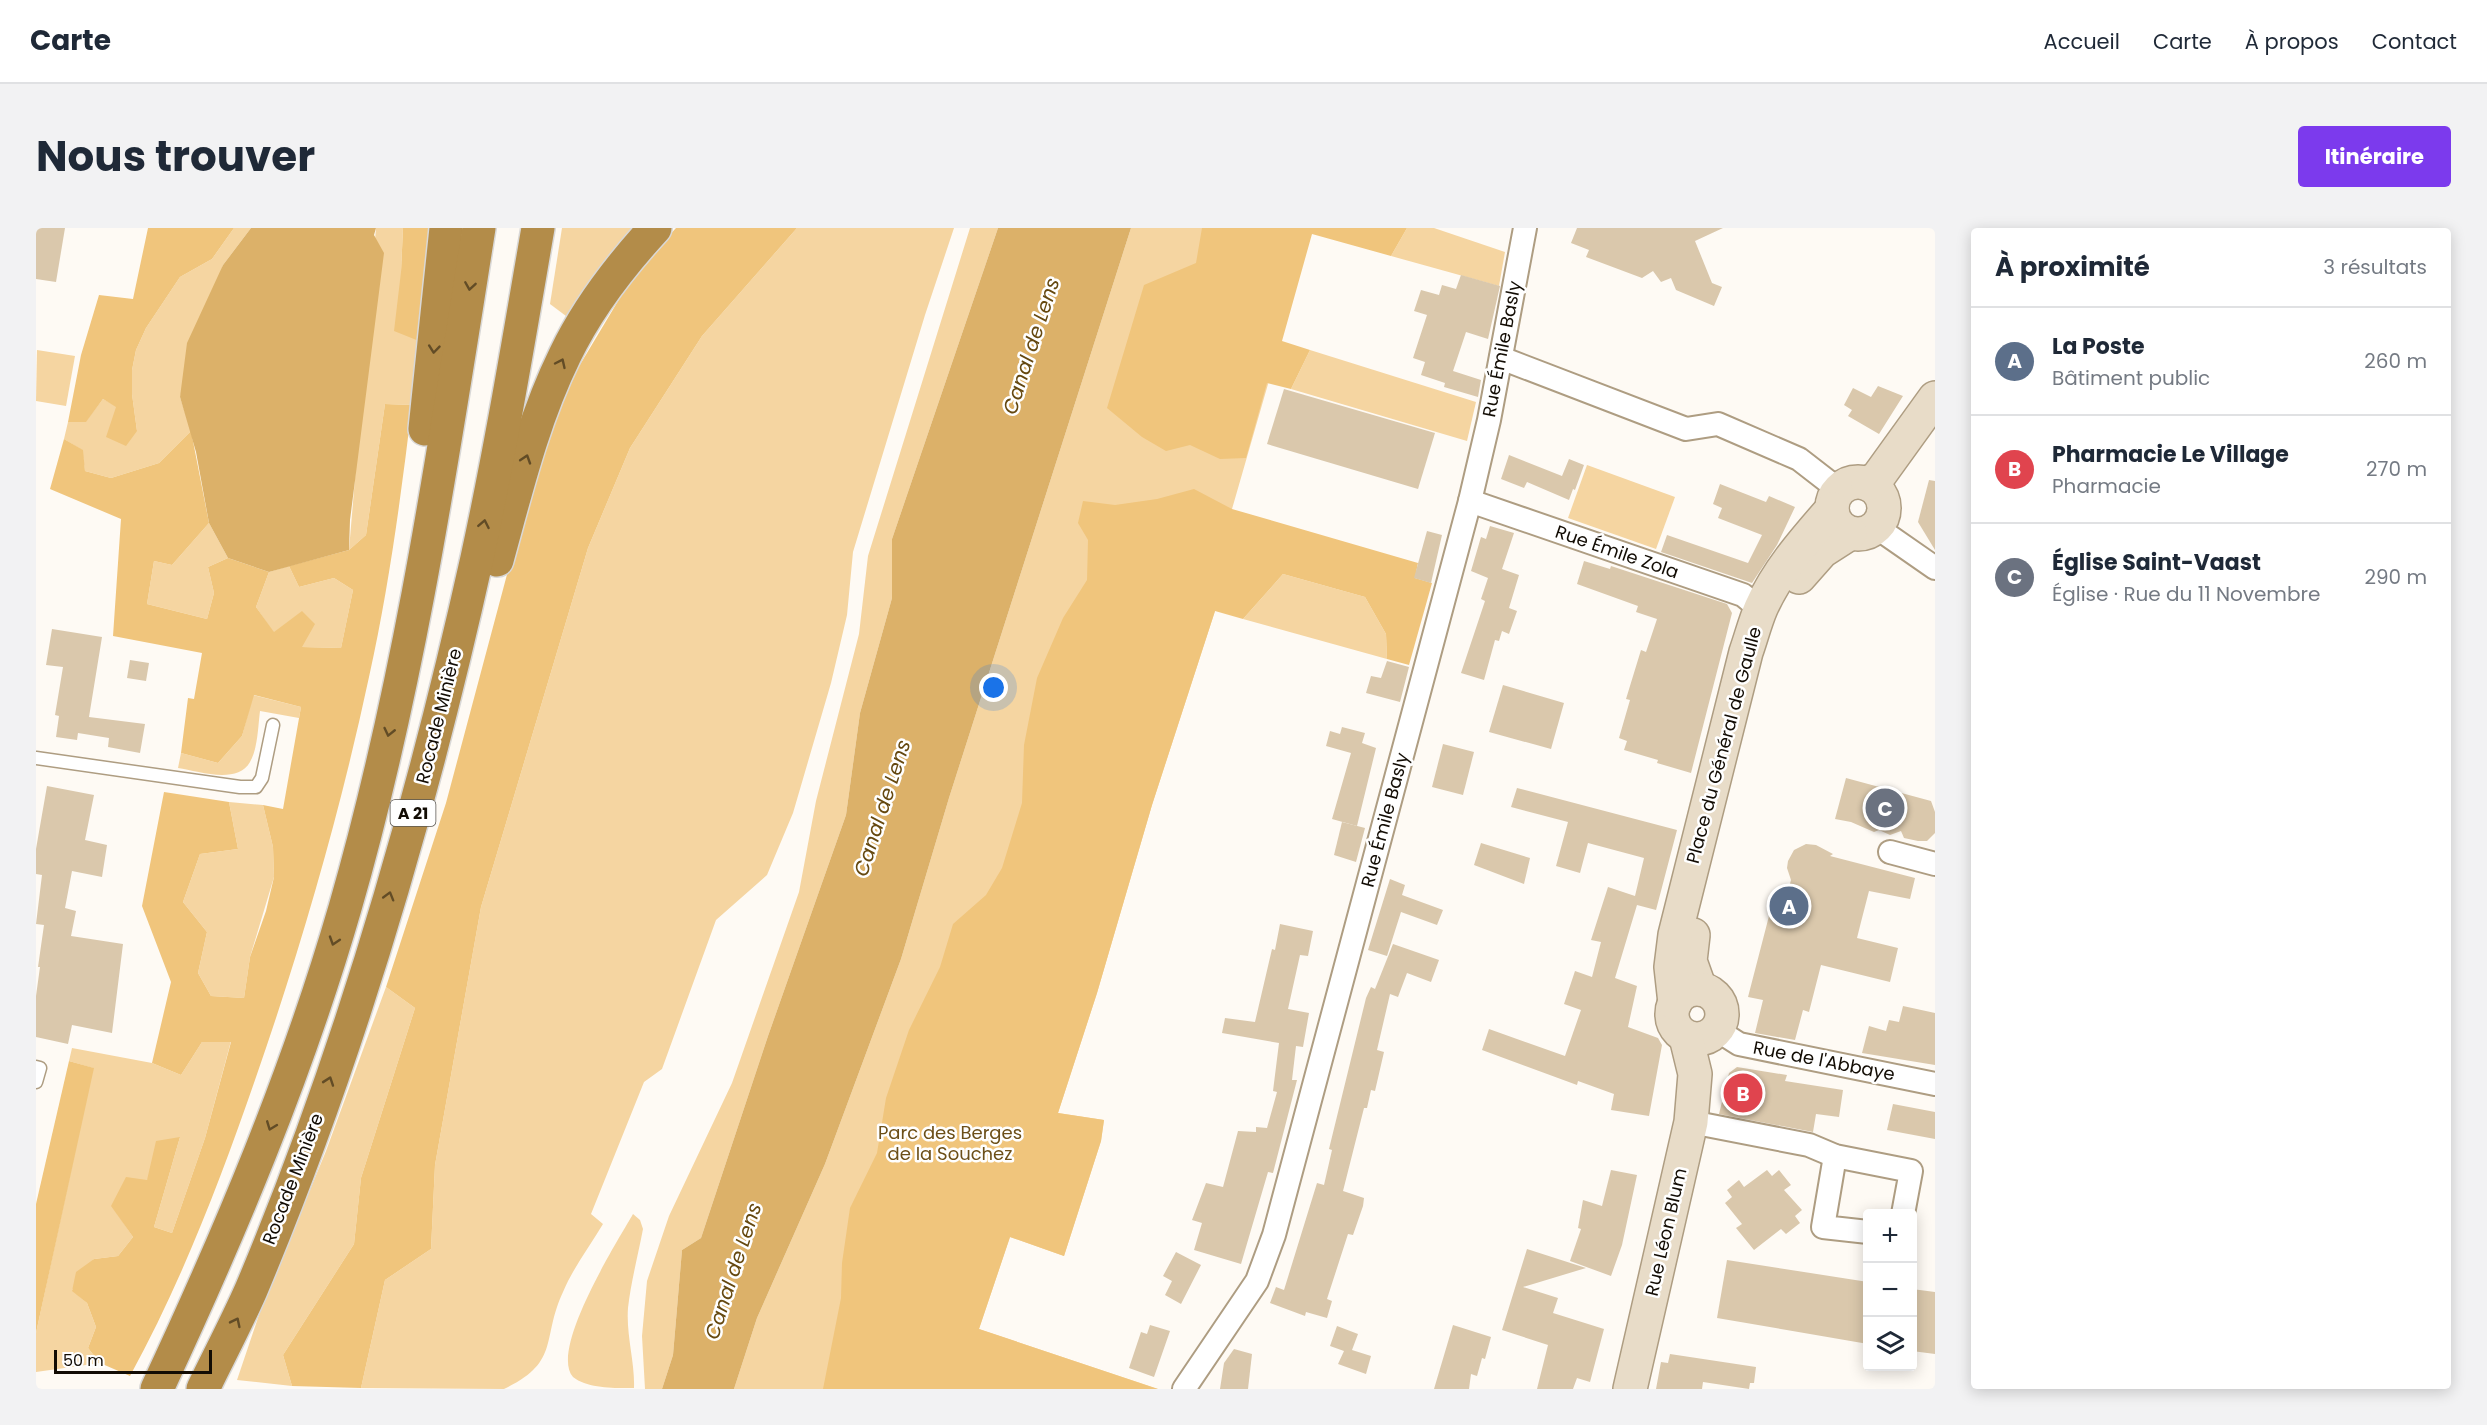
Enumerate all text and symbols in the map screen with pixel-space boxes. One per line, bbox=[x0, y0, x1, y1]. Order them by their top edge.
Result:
text: Carte bbox=[30, 21, 111, 60]
text: Accueil bbox=[2043, 27, 2120, 56]
text: Carte bbox=[2153, 27, 2212, 56]
text: À propos bbox=[2245, 27, 2339, 56]
text: Contact bbox=[2372, 27, 2457, 56]
button: Itinéraire bbox=[2298, 126, 2451, 187]
text: Nous trouver bbox=[36, 127, 315, 186]
text: À proximité bbox=[1995, 249, 2150, 285]
text: 3 résultats bbox=[2323, 253, 2427, 281]
water label: Canal de Lens bbox=[996, 274, 1066, 418]
street label: Rue Émile Basly bbox=[1476, 279, 1527, 419]
one-way arrow bbox=[464, 281, 476, 290]
text: La Poste bbox=[2052, 331, 2145, 362]
one-way arrow bbox=[428, 344, 441, 353]
text: A bbox=[2007, 347, 2022, 375]
text: 260 m bbox=[2364, 347, 2427, 375]
one-way arrow bbox=[554, 358, 566, 369]
text: Bâtiment public bbox=[2052, 364, 2210, 392]
text: Pharmacie Le Village bbox=[2052, 439, 2289, 470]
one-way arrow bbox=[519, 454, 531, 465]
text: B bbox=[2008, 455, 2021, 483]
text: 270 m bbox=[2366, 455, 2427, 483]
text: Pharmacie bbox=[2052, 472, 2161, 500]
one-way arrow bbox=[477, 519, 490, 529]
street label: Rue Émile Zola bbox=[1552, 519, 1682, 584]
text: Église Saint-Vaast bbox=[2052, 547, 2261, 578]
text: C bbox=[2007, 563, 2022, 591]
text: 290 m bbox=[2364, 563, 2427, 591]
text: Église · Rue du 11 Novembre bbox=[2052, 580, 2320, 608]
street label: Place du Général de Gaulle bbox=[1680, 624, 1767, 866]
street label: Rocade Minière bbox=[410, 646, 467, 786]
your location bbox=[979, 673, 1008, 702]
one-way arrow bbox=[384, 727, 397, 737]
water label: Canal de Lens bbox=[847, 736, 917, 880]
street label: Rue Émile Basly bbox=[1355, 750, 1414, 890]
pin: C bbox=[1866, 786, 1904, 830]
road number: A 21 bbox=[390, 800, 436, 826]
pin: A bbox=[1770, 884, 1808, 928]
one-way arrow bbox=[382, 891, 394, 902]
one-way arrow bbox=[329, 935, 342, 946]
street label: Rue de l'Abbaye bbox=[1751, 1035, 1897, 1086]
pin: B bbox=[1724, 1070, 1762, 1116]
one-way arrow bbox=[322, 1076, 335, 1087]
street label: Rocade Minière bbox=[256, 1110, 329, 1248]
one-way arrow bbox=[266, 1119, 278, 1130]
park label: Parc des Berges de la Souchez bbox=[878, 1120, 1022, 1166]
street label: Rue Léon Blum bbox=[1639, 1165, 1692, 1298]
water label: Canal de Lens bbox=[698, 1199, 768, 1343]
map controls bbox=[1863, 1209, 1917, 1371]
button: + bbox=[1863, 1209, 1917, 1263]
button: − bbox=[1863, 1263, 1917, 1317]
one-way arrow bbox=[228, 1317, 240, 1328]
button: layers bbox=[1863, 1317, 1917, 1371]
scale bar bbox=[54, 1347, 212, 1374]
text: 50 m bbox=[63, 1349, 104, 1372]

